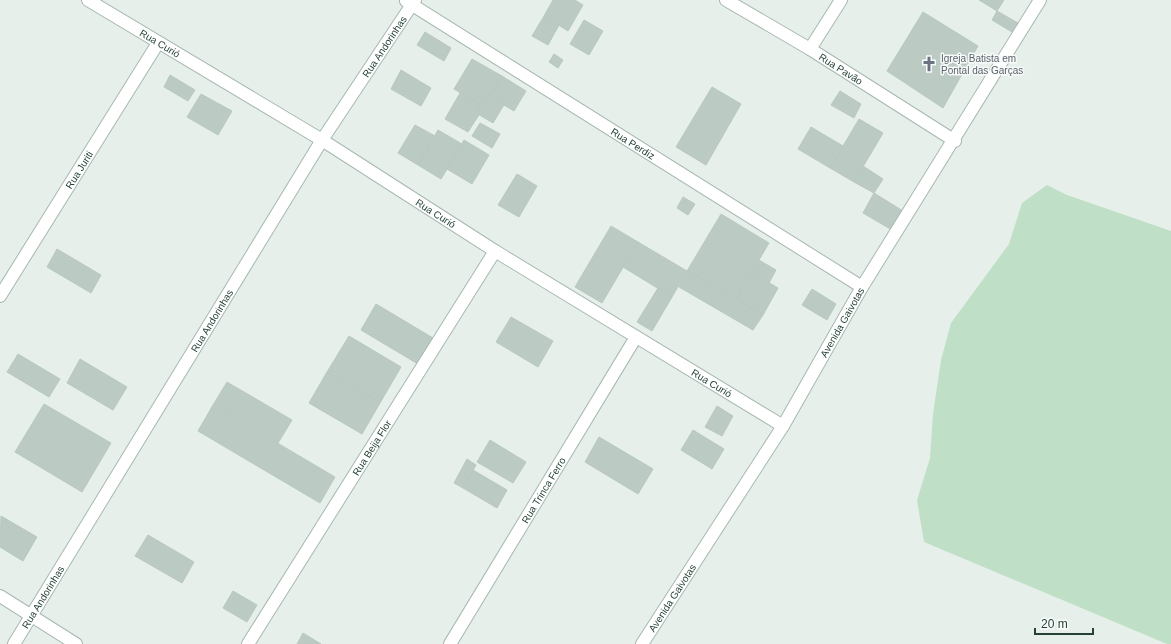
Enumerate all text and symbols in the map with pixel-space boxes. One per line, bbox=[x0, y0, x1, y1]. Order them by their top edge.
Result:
street label: Rua Andorinhas bbox=[360, 14, 408, 79]
street label: Rua Curió bbox=[138, 27, 183, 60]
street label: Rua Pavão bbox=[817, 51, 865, 87]
place label: Igreja Batista em Pontal das Garças bbox=[941, 53, 1023, 76]
church icon: Igreja Batista em Pontal das Garças bbox=[920, 55, 938, 73]
street label: Rua Perdiz bbox=[609, 126, 657, 161]
street label: Rua Juriti bbox=[63, 149, 95, 190]
street label: Rua Curió bbox=[414, 196, 458, 230]
street label: Avenida Gaivotas bbox=[818, 285, 866, 359]
street label: Rua Andorinhas bbox=[188, 287, 235, 354]
street label: Rua Curió bbox=[690, 366, 734, 399]
street label: Rua Beija Flor bbox=[350, 417, 393, 477]
street label: Rua Trinca Ferro bbox=[519, 455, 568, 525]
street label: Avenida Gaivotas bbox=[646, 562, 698, 634]
street label: Rua Andorinhas bbox=[19, 564, 66, 630]
scale bar bbox=[1035, 610, 1093, 636]
text: 20 m bbox=[1041, 617, 1068, 631]

